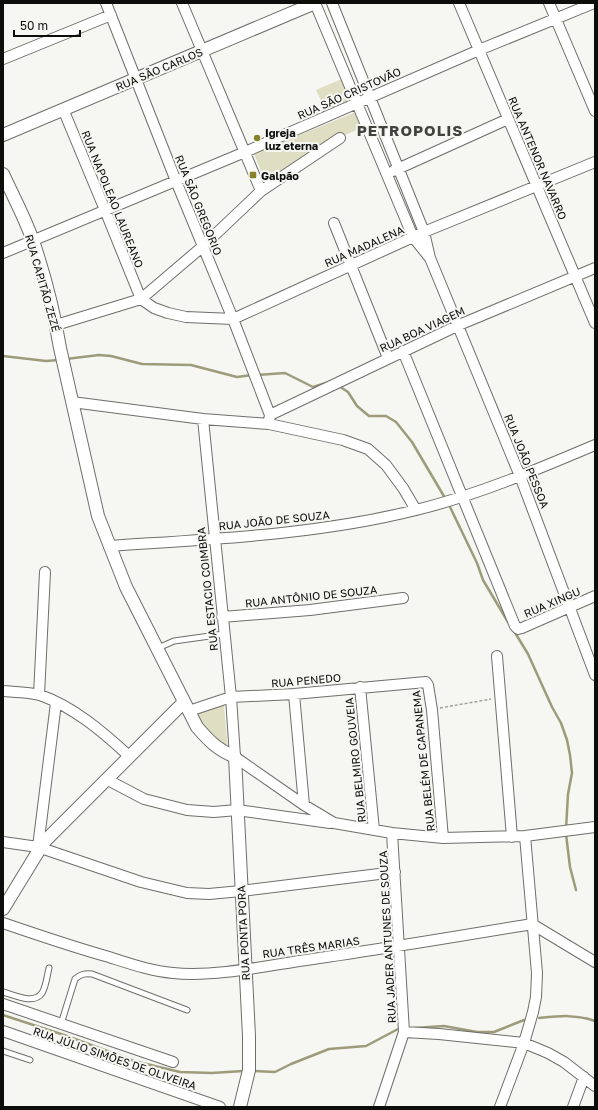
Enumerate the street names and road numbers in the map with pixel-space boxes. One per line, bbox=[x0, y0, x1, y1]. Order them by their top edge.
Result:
street label: RUA SÃO CARLOS bbox=[114, 45, 204, 93]
street label: RUA SÃO CRISTOVÃO bbox=[295, 64, 403, 122]
street label: RUA ANTENOR NAVARRO bbox=[506, 94, 570, 222]
street label: RUA NAPOLEAO LAUREANO bbox=[79, 128, 147, 270]
street label: RUA SÃO GREGORIO bbox=[173, 153, 225, 257]
street label: RUA MADALENA bbox=[322, 222, 406, 269]
street label: RUA CAPITÃO ZEZÉ bbox=[23, 233, 63, 334]
street label: RUA BOA VIAGEM bbox=[377, 304, 467, 354]
street label: RUA JOÃO PESSOA bbox=[502, 412, 552, 511]
street label: RUA JOÃO DE SOUZA bbox=[218, 508, 331, 532]
street label: RUA ESTACIO COIMBRA bbox=[194, 526, 220, 652]
street label: RUA ANTÔNIO DE SOUZA bbox=[244, 583, 378, 609]
street label: RUA XINGU bbox=[522, 584, 582, 620]
street label: RUA PENEDO bbox=[271, 670, 341, 690]
street label: RUA BELÉM DE CAPANEMA bbox=[409, 689, 437, 832]
street label: RUA BELMIRO GOUVEIA bbox=[342, 696, 368, 823]
street label: RUA JADER ANTUNES DE SOUZA bbox=[376, 850, 398, 1024]
street label: RUA PONTA PORA bbox=[234, 885, 252, 981]
street label: RUA TRÊS MARIAS bbox=[262, 934, 360, 960]
street label: RUA JÚLIO SIMÕES DE OLIVEIRA bbox=[32, 1024, 199, 1092]

